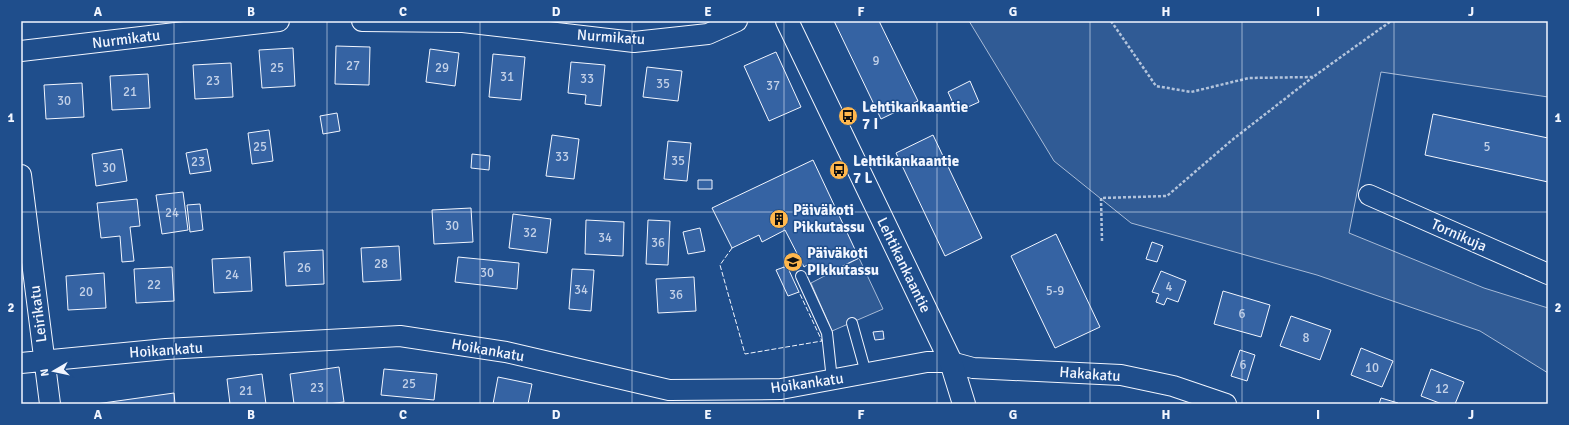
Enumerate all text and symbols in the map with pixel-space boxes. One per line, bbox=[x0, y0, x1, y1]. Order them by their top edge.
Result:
text: A bbox=[94, 4, 103, 20]
text: B bbox=[247, 4, 255, 20]
text: C bbox=[399, 4, 407, 20]
text: D bbox=[552, 4, 561, 20]
text: E bbox=[704, 4, 712, 20]
text: F bbox=[858, 4, 865, 20]
text: G bbox=[1009, 4, 1017, 20]
text: H bbox=[1162, 4, 1170, 20]
text: I bbox=[1316, 4, 1320, 20]
text: J bbox=[1468, 4, 1474, 20]
street label: Nurmikatu bbox=[91, 26, 161, 52]
street label: Nurmikatu bbox=[576, 26, 646, 48]
house number: 9 bbox=[872, 53, 880, 69]
house number: 27 bbox=[346, 58, 360, 74]
house number: 25 bbox=[270, 60, 284, 76]
house number: 29 bbox=[435, 60, 449, 76]
house number: 31 bbox=[500, 69, 514, 85]
house number: 33 bbox=[580, 71, 594, 87]
house number: 23 bbox=[206, 73, 220, 89]
house number: 35 bbox=[656, 76, 670, 92]
house number: 37 bbox=[766, 78, 780, 94]
house number: 21 bbox=[123, 84, 137, 100]
house number: 30 bbox=[57, 93, 71, 109]
place label: Lehtikankaantie 7 I bbox=[862, 98, 968, 133]
bus stop icon: Lehtikankaantie 7 I bbox=[837, 105, 859, 127]
text: 1 bbox=[7, 110, 15, 126]
text: 1 bbox=[1554, 110, 1562, 126]
house number: 25 bbox=[253, 139, 267, 155]
house number: 5 bbox=[1483, 139, 1491, 155]
house number: 33 bbox=[555, 149, 569, 165]
place label: Lehtikankaantie 7 L bbox=[853, 152, 959, 187]
house number: 35 bbox=[671, 153, 685, 169]
house number: 23 bbox=[191, 154, 205, 170]
bus stop icon: Lehtikankaantie 7 L bbox=[828, 159, 850, 181]
house number: 30 bbox=[102, 160, 116, 176]
place label: Päiväkoti Pikkutassu bbox=[793, 201, 865, 236]
house number: 24 bbox=[165, 205, 179, 221]
building icon: Päiväkoti Pikkutassu bbox=[768, 208, 790, 230]
street label: Lehtikankaantie bbox=[873, 214, 935, 316]
street label: Tornikuja bbox=[1428, 215, 1490, 255]
house number: 30 bbox=[445, 218, 459, 234]
house number: 32 bbox=[523, 225, 537, 241]
house number: 34 bbox=[598, 230, 612, 246]
house number: 36 bbox=[651, 235, 665, 251]
place label: Päiväkoti PIkkutassu bbox=[807, 244, 879, 279]
school or university icon: Päiväkoti PIkkutassu bbox=[782, 251, 804, 273]
house number: 28 bbox=[374, 256, 388, 272]
house number: 26 bbox=[297, 260, 311, 276]
house number: 30 bbox=[480, 265, 494, 281]
house number: 24 bbox=[225, 267, 239, 283]
house number: 22 bbox=[147, 277, 161, 293]
house number: 4 bbox=[1165, 279, 1173, 295]
house number: 34 bbox=[574, 282, 588, 298]
house number: 5-9 bbox=[1046, 283, 1064, 299]
street label: Leirikatu bbox=[26, 284, 50, 344]
house number: 20 bbox=[79, 284, 93, 300]
house number: 36 bbox=[669, 287, 683, 303]
text: 2 bbox=[7, 300, 15, 316]
text: 2 bbox=[1554, 300, 1562, 316]
house number: 6 bbox=[1238, 306, 1246, 322]
house number: 8 bbox=[1302, 330, 1310, 346]
street label: Hoikankatu bbox=[450, 335, 526, 365]
street label: Hoikankatu bbox=[129, 338, 203, 362]
north arrow bbox=[34, 351, 74, 391]
house number: 6 bbox=[1239, 357, 1247, 373]
house number: 10 bbox=[1365, 360, 1379, 376]
street label: Hakakatu bbox=[1059, 363, 1121, 385]
text: N bbox=[38, 368, 52, 377]
street label: Hoikankatu bbox=[769, 369, 845, 397]
house number: 25 bbox=[402, 376, 416, 392]
house number: 23 bbox=[310, 380, 324, 396]
house number: 12 bbox=[1435, 381, 1449, 397]
house number: 21 bbox=[239, 383, 253, 399]
text: A bbox=[94, 407, 103, 423]
text: B bbox=[247, 407, 255, 423]
text: C bbox=[399, 407, 407, 423]
text: D bbox=[552, 407, 561, 423]
text: E bbox=[704, 407, 712, 423]
text: F bbox=[858, 407, 865, 423]
text: G bbox=[1009, 407, 1017, 423]
text: H bbox=[1162, 407, 1170, 423]
text: I bbox=[1316, 407, 1320, 423]
text: J bbox=[1468, 407, 1474, 423]

